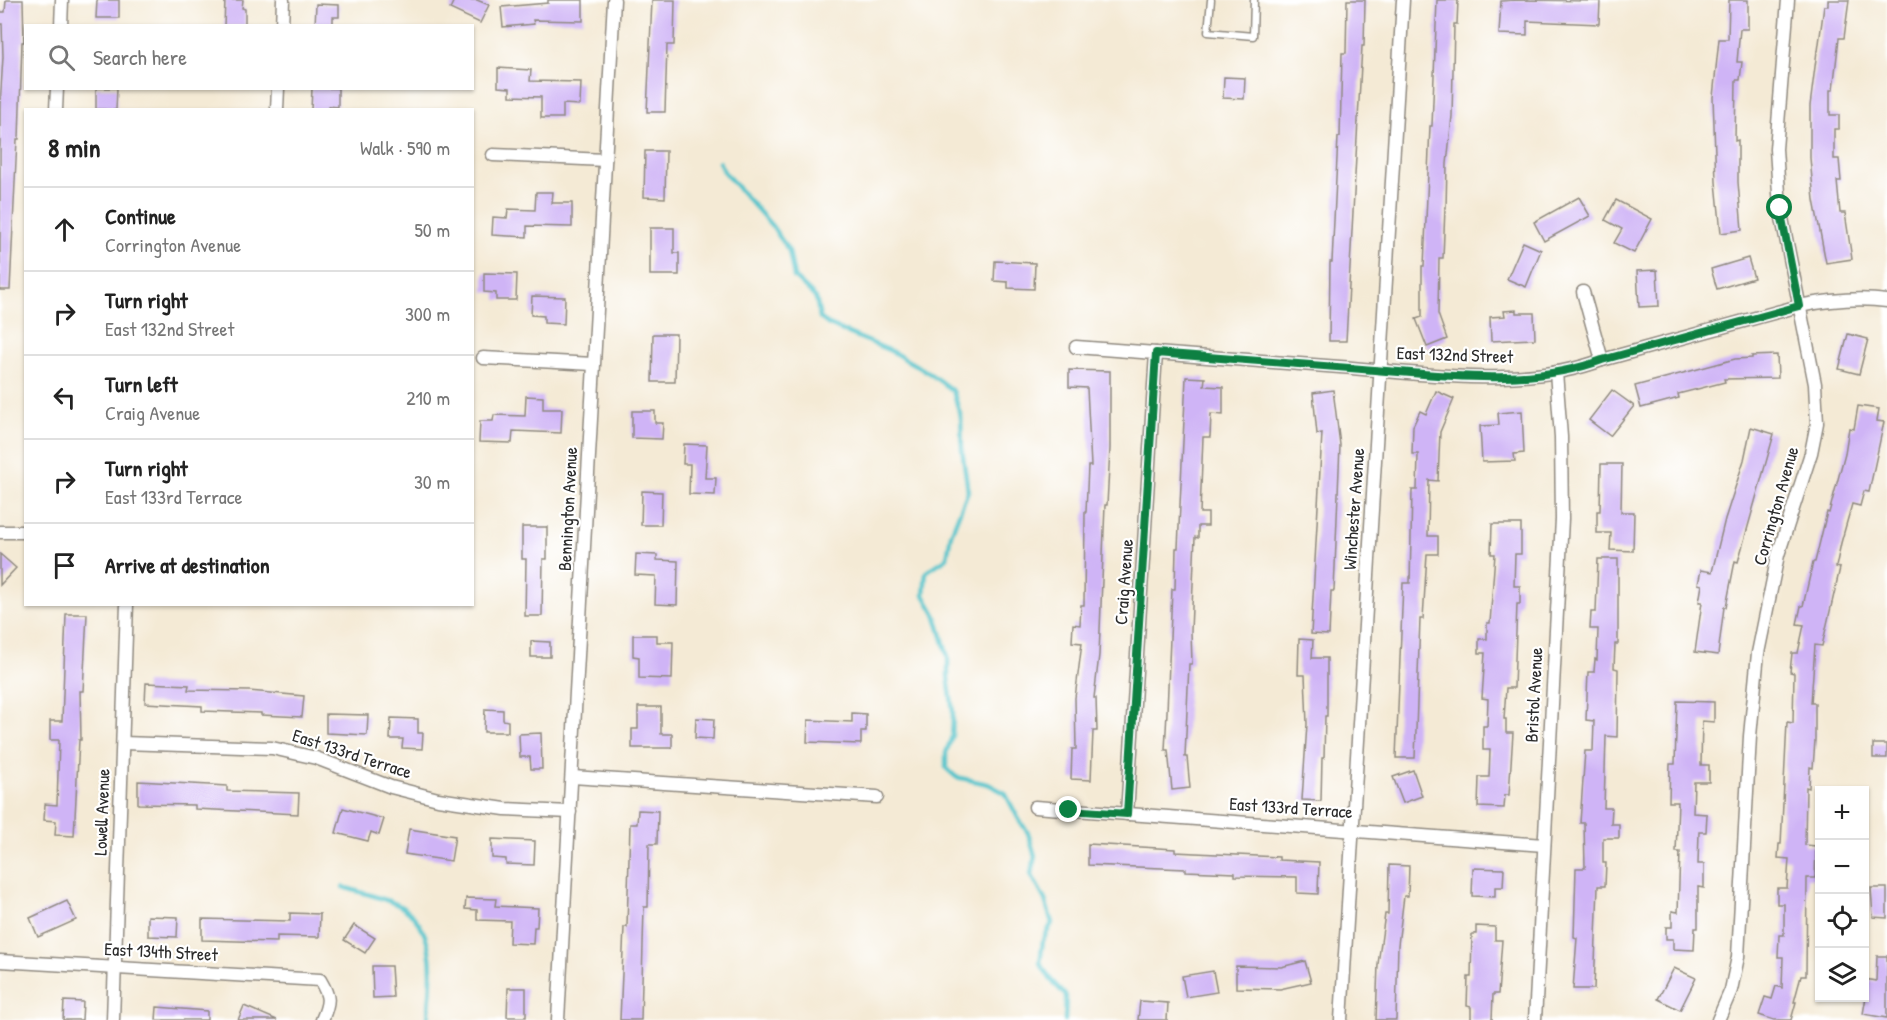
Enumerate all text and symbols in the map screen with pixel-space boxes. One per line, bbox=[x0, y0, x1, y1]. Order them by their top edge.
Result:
search box bbox=[24, 24, 474, 90]
icon: search bbox=[45, 41, 78, 74]
text: Search here bbox=[93, 42, 187, 72]
text: 8 min bbox=[48, 130, 101, 165]
text: Walk · 590 m bbox=[360, 134, 450, 161]
route start bbox=[1766, 194, 1792, 220]
text: Continue bbox=[105, 201, 176, 231]
icon: ahead bbox=[48, 213, 81, 246]
text: 50 m bbox=[414, 216, 450, 243]
text: Corrington Avenue bbox=[105, 231, 241, 258]
text: Turn right bbox=[105, 285, 188, 315]
icon: right bbox=[48, 297, 81, 330]
text: 300 m bbox=[405, 300, 450, 327]
text: East 132nd Street bbox=[105, 315, 234, 342]
street label: East 132nd Street bbox=[1396, 340, 1514, 369]
text: Turn left bbox=[105, 369, 178, 399]
icon: left bbox=[48, 381, 81, 414]
text: 210 m bbox=[406, 384, 450, 411]
text: Craig Avenue bbox=[105, 399, 200, 426]
street label: Corrington Avenue bbox=[1747, 444, 1804, 568]
street label: Bennington Avenue bbox=[552, 446, 583, 572]
street label: Winchester Avenue bbox=[1337, 447, 1370, 571]
text: Turn right bbox=[105, 453, 188, 483]
icon: right bbox=[48, 465, 81, 498]
text: 30 m bbox=[414, 468, 450, 495]
text: East 133rd Terrace bbox=[105, 483, 242, 510]
street label: Craig Avenue bbox=[1108, 538, 1139, 626]
icon: arrive bbox=[48, 549, 81, 582]
text: Arrive at destination bbox=[105, 550, 270, 580]
street label: Bristol Avenue bbox=[1519, 647, 1548, 743]
street label: East 133rd Terrace bbox=[289, 723, 415, 785]
street label: Lowell Avenue bbox=[87, 768, 116, 856]
map controls bbox=[1815, 786, 1869, 1002]
button: + bbox=[1815, 786, 1869, 840]
street label: East 133rd Terrace bbox=[1228, 791, 1354, 824]
route end bbox=[1055, 796, 1081, 822]
button: − bbox=[1815, 840, 1869, 894]
button: locate bbox=[1815, 894, 1869, 948]
street label: East 134th Street bbox=[104, 936, 219, 967]
button: layers bbox=[1815, 948, 1869, 1002]

